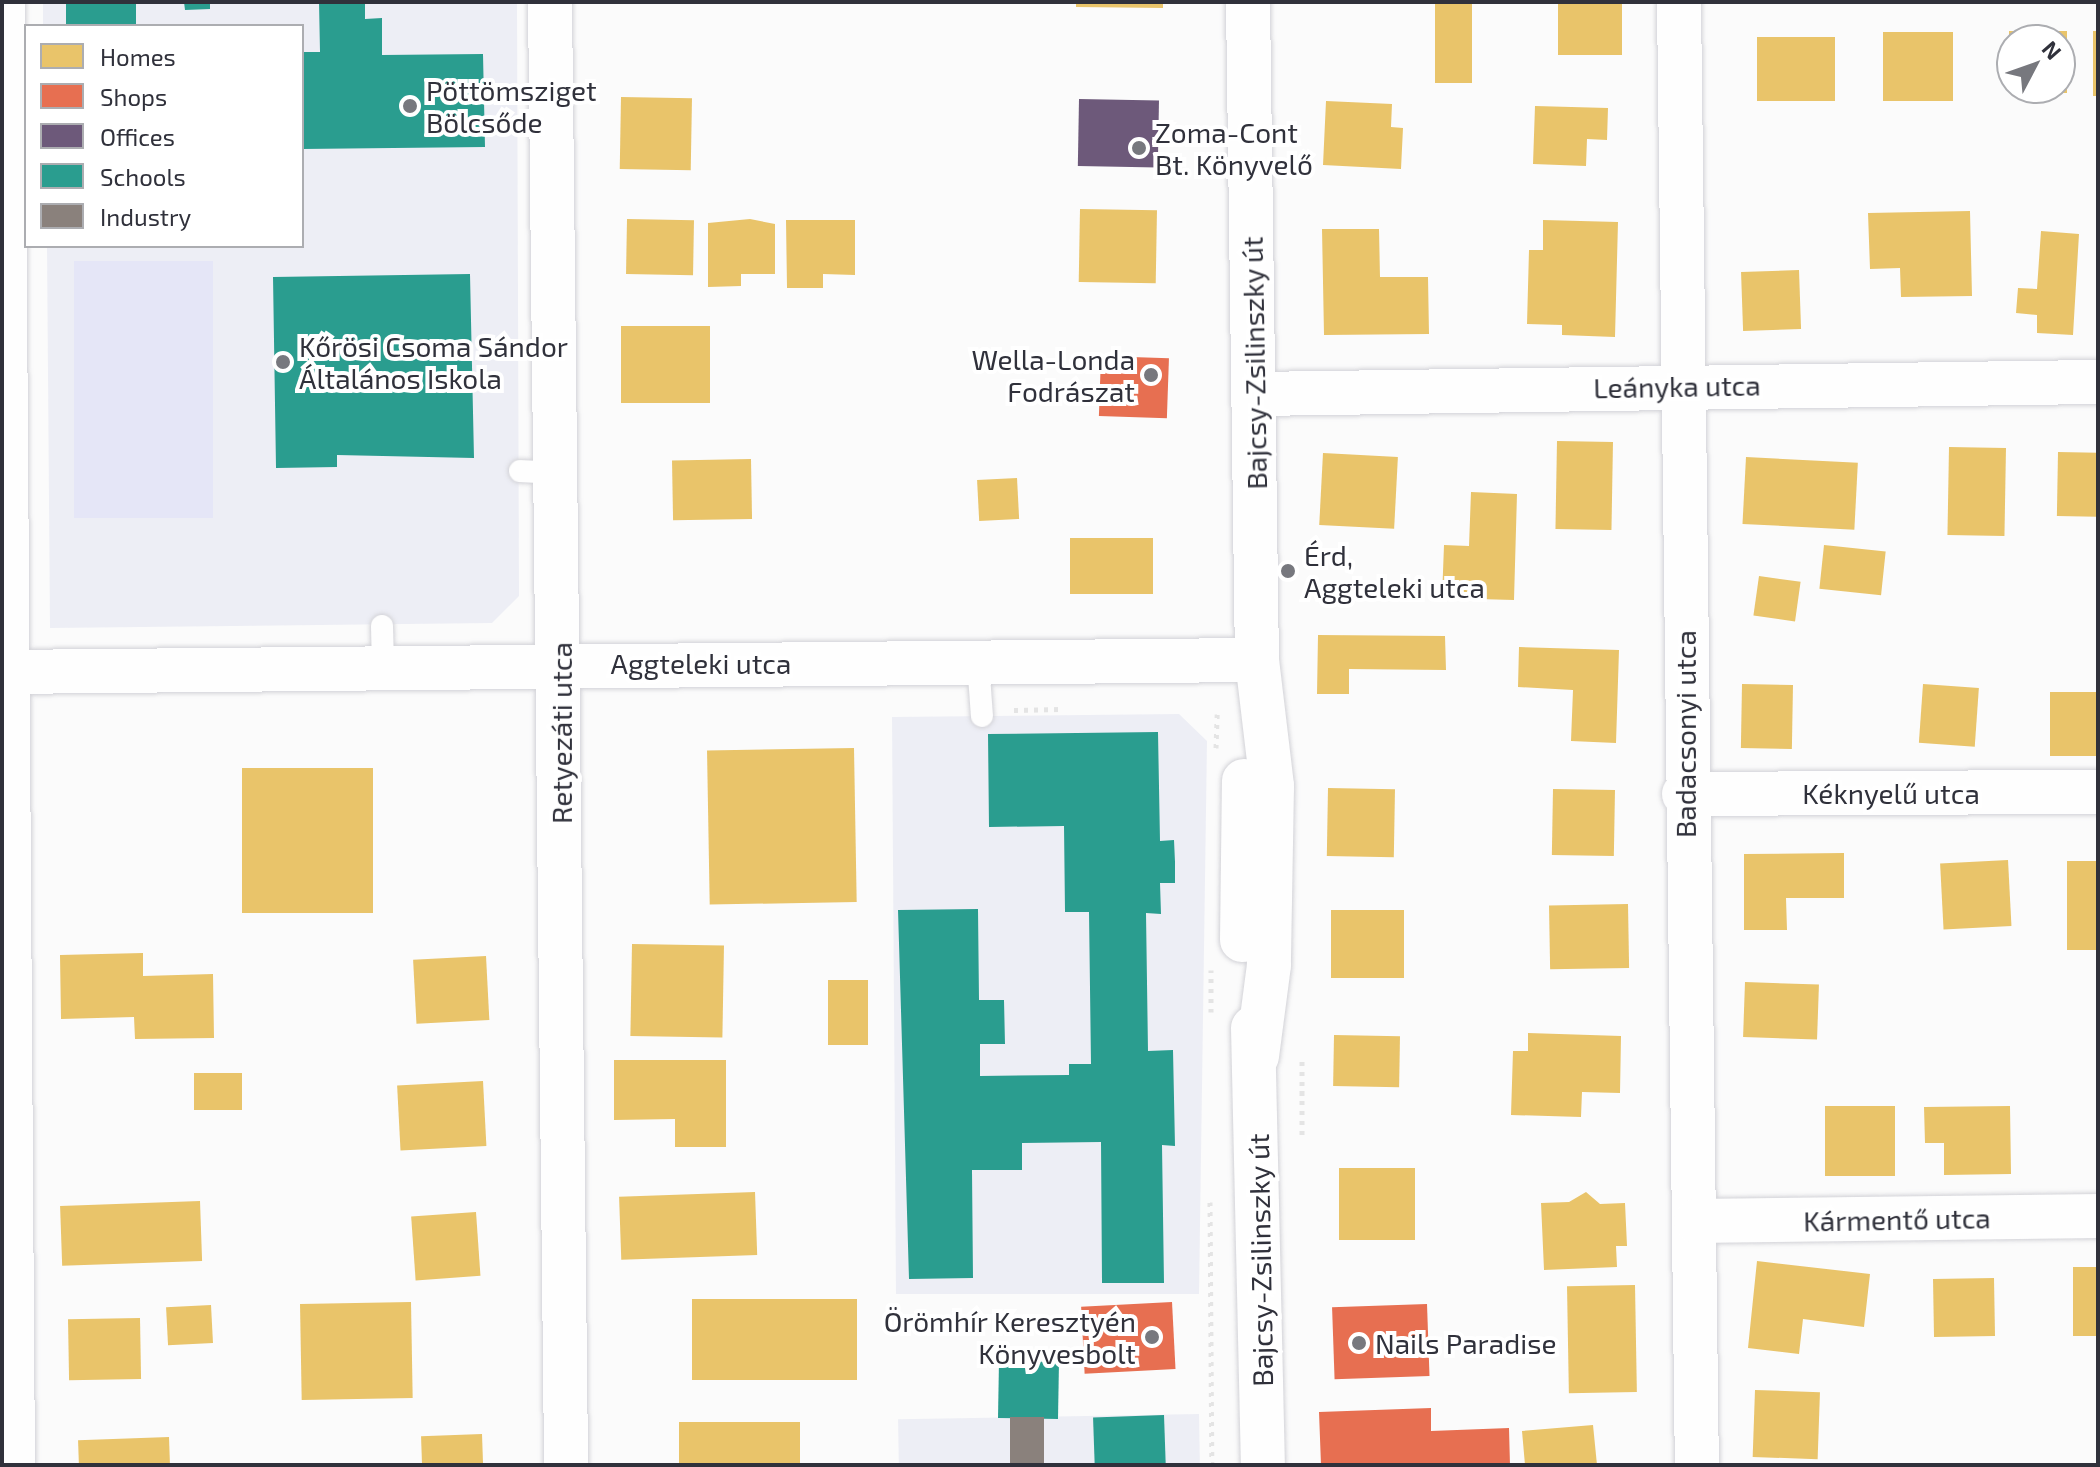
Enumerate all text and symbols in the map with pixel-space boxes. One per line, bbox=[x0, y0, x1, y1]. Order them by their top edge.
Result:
legend bbox=[24, 24, 304, 248]
north arrow bbox=[1996, 24, 2076, 104]
text: N bbox=[2038, 35, 2068, 64]
text: Homes bbox=[100, 42, 176, 71]
place label: Pöttömsziget Bölcsőde bbox=[426, 73, 597, 139]
text: Shops bbox=[100, 82, 167, 111]
marker: Pöttömsziget Bölcsőde bbox=[401, 97, 419, 115]
place label: Zoma-Cont Bt. Könyvelő bbox=[1155, 115, 1313, 181]
text: Offices bbox=[100, 122, 175, 151]
marker: Zoma-Cont Bt. Könyvelő bbox=[1130, 139, 1148, 157]
text: Schools bbox=[100, 162, 186, 191]
text: Industry bbox=[100, 202, 191, 231]
street label: Bajcsy-Zsilinszky út bbox=[1235, 236, 1273, 490]
place label: Kőrösi Csoma Sándor Általános Iskola bbox=[299, 329, 568, 395]
place label: Wella-Londa Fodrászat bbox=[971, 342, 1135, 408]
marker: Kőrösi Csoma Sándor Általános Iskola bbox=[274, 353, 292, 371]
marker: Wella-Londa Fodrászat bbox=[1142, 366, 1160, 384]
street label: Leányka utca bbox=[1593, 368, 1761, 404]
place label: Érd, Aggteleki utca bbox=[1304, 538, 1485, 604]
marker: Érd, Aggteleki utca bbox=[1279, 562, 1297, 580]
street label: Badacsonyi utca bbox=[1668, 630, 1702, 838]
street label: Retyezáti utca bbox=[544, 642, 578, 824]
street label: Aggteleki utca bbox=[611, 646, 791, 680]
street label: Kéknyelű utca bbox=[1802, 776, 1980, 810]
street label: Bajcsy-Zsilinszky út bbox=[1241, 1133, 1279, 1387]
street label: Kármentő utca bbox=[1803, 1201, 1991, 1237]
place label: Örömhír Keresztyén Könyvesbolt bbox=[883, 1304, 1136, 1370]
place label: Nails Paradise bbox=[1375, 1326, 1556, 1360]
marker: Örömhír Keresztyén Könyvesbolt bbox=[1143, 1328, 1161, 1346]
marker: Nails Paradise bbox=[1350, 1334, 1368, 1352]

